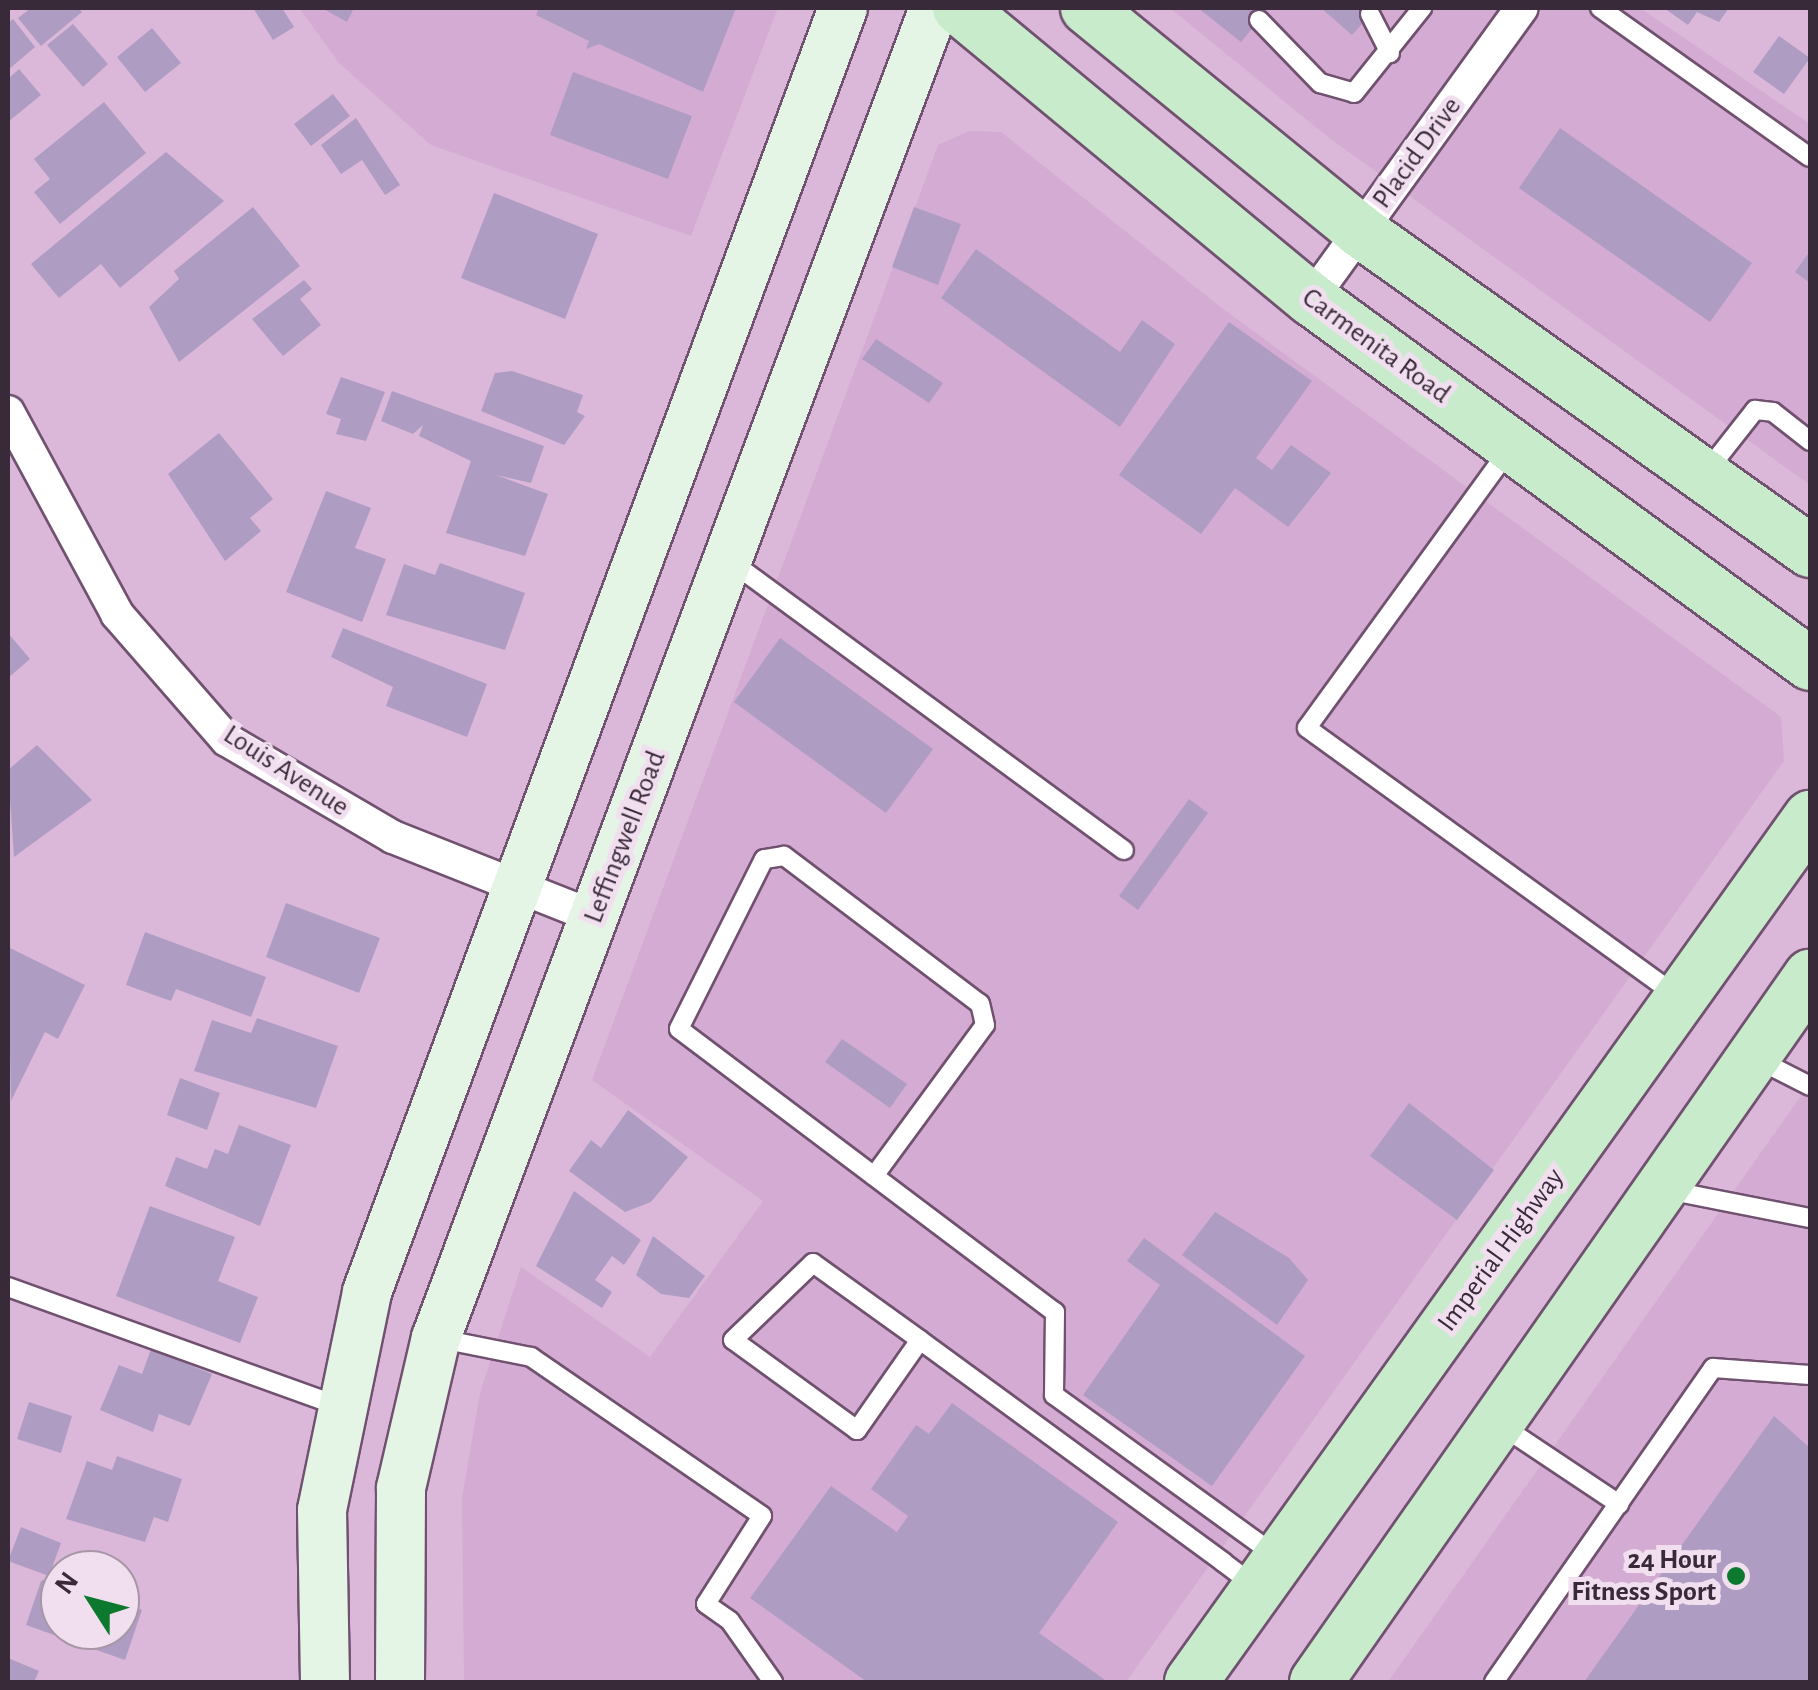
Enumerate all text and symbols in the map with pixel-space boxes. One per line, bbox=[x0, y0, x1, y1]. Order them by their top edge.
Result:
street label: Placid Drive bbox=[1365, 91, 1469, 215]
street label: Carmenita Road bbox=[1295, 281, 1457, 411]
street label: Louis Avenue bbox=[217, 718, 355, 824]
street label: Leffingwell Road bbox=[577, 746, 673, 928]
street label: Imperial Highway bbox=[1431, 1162, 1571, 1338]
place label: 24 Hour Fitness Sport bbox=[1571, 1543, 1716, 1609]
north arrow bbox=[40, 1550, 140, 1650]
marker: 24 Hour Fitness Sport bbox=[1725, 1565, 1747, 1587]
text: N bbox=[50, 1567, 84, 1600]

